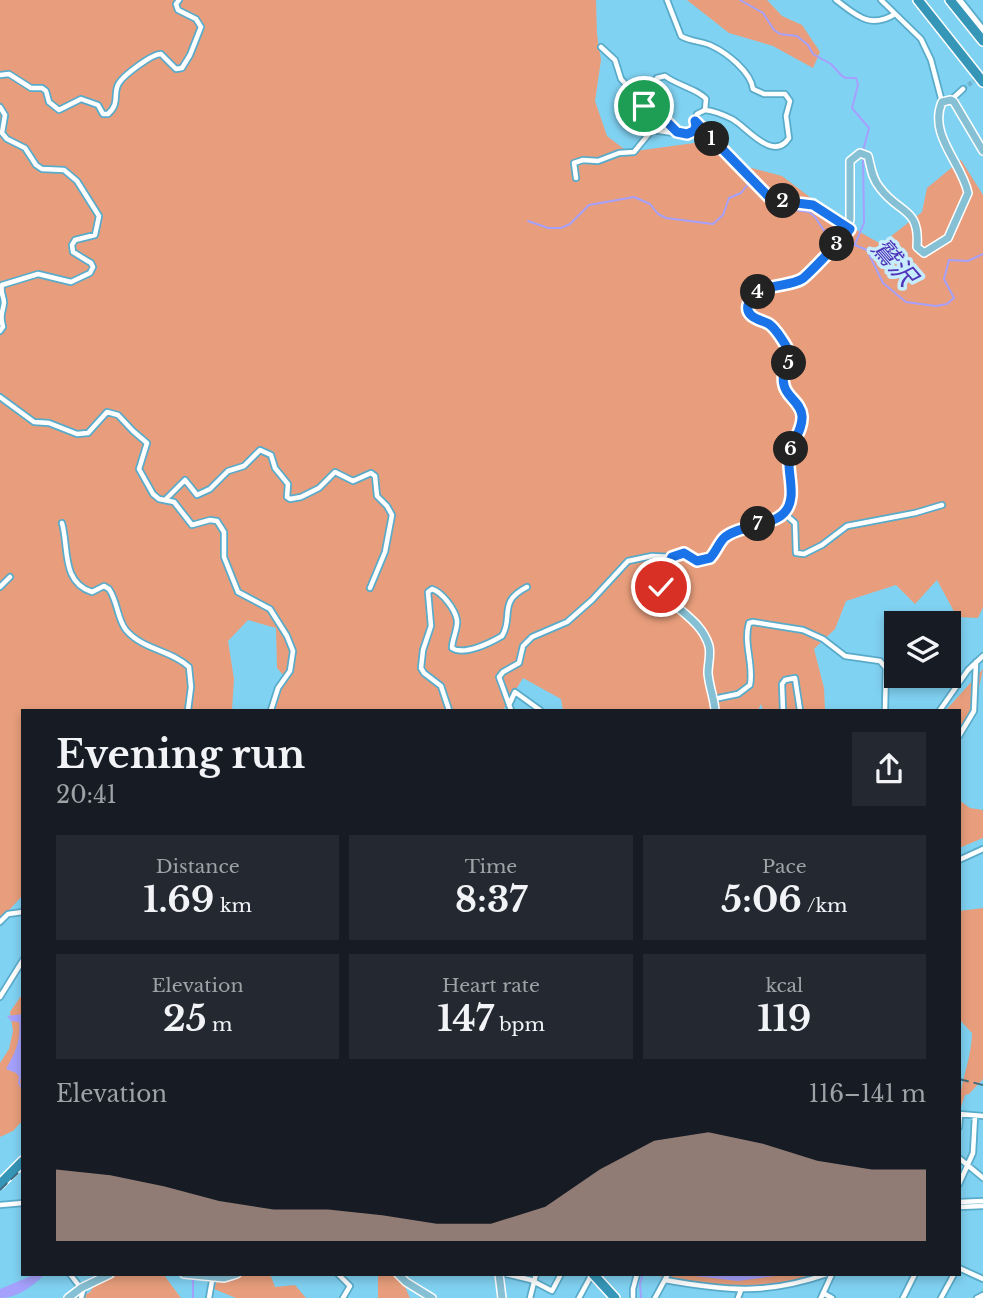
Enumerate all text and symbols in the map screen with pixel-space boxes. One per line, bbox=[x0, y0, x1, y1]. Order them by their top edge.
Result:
pin bbox=[614, 76, 674, 136]
icon: arrive bbox=[625, 87, 663, 125]
pin: 1 bbox=[694, 122, 730, 156]
text: 1 bbox=[707, 127, 716, 150]
pin: 2 bbox=[766, 184, 800, 218]
text: 2 bbox=[776, 189, 789, 212]
pin: 3 bbox=[820, 226, 854, 262]
text: 3 bbox=[830, 232, 843, 255]
water label: 鷲沢 bbox=[865, 232, 925, 294]
pin: 4 bbox=[740, 274, 776, 310]
text: 4 bbox=[751, 280, 764, 303]
pin: 5 bbox=[772, 346, 806, 380]
text: 5 bbox=[783, 351, 794, 374]
pin: 6 bbox=[774, 432, 808, 466]
text: 6 bbox=[784, 437, 797, 460]
pin: 7 bbox=[740, 506, 776, 542]
text: 7 bbox=[753, 512, 762, 535]
pin bbox=[631, 557, 691, 617]
icon: check bbox=[642, 568, 680, 606]
map controls bbox=[884, 611, 961, 688]
button: layers bbox=[884, 611, 961, 688]
text: Evening run bbox=[56, 731, 305, 778]
button: share bbox=[852, 732, 926, 806]
text: 20:41 bbox=[56, 781, 117, 809]
text: Distance bbox=[156, 855, 240, 878]
text: Time bbox=[465, 855, 517, 878]
text: Pace bbox=[762, 855, 807, 878]
text: 1.69 bbox=[143, 878, 214, 921]
text: 8:37 bbox=[455, 878, 527, 921]
text: 5:06 bbox=[721, 878, 802, 921]
text: km bbox=[214, 894, 252, 917]
text: /km bbox=[802, 894, 847, 917]
text: Elevation bbox=[152, 974, 244, 997]
text: Heart rate bbox=[442, 974, 540, 997]
text: kcal bbox=[765, 974, 803, 997]
text: 25 bbox=[163, 997, 207, 1040]
text: 147 bbox=[437, 997, 494, 1040]
text: 119 bbox=[757, 997, 811, 1040]
text: m bbox=[207, 1013, 232, 1036]
text: bpm bbox=[494, 1013, 545, 1036]
text: Elevation bbox=[56, 1080, 167, 1108]
text: 116–141 m bbox=[809, 1080, 926, 1108]

